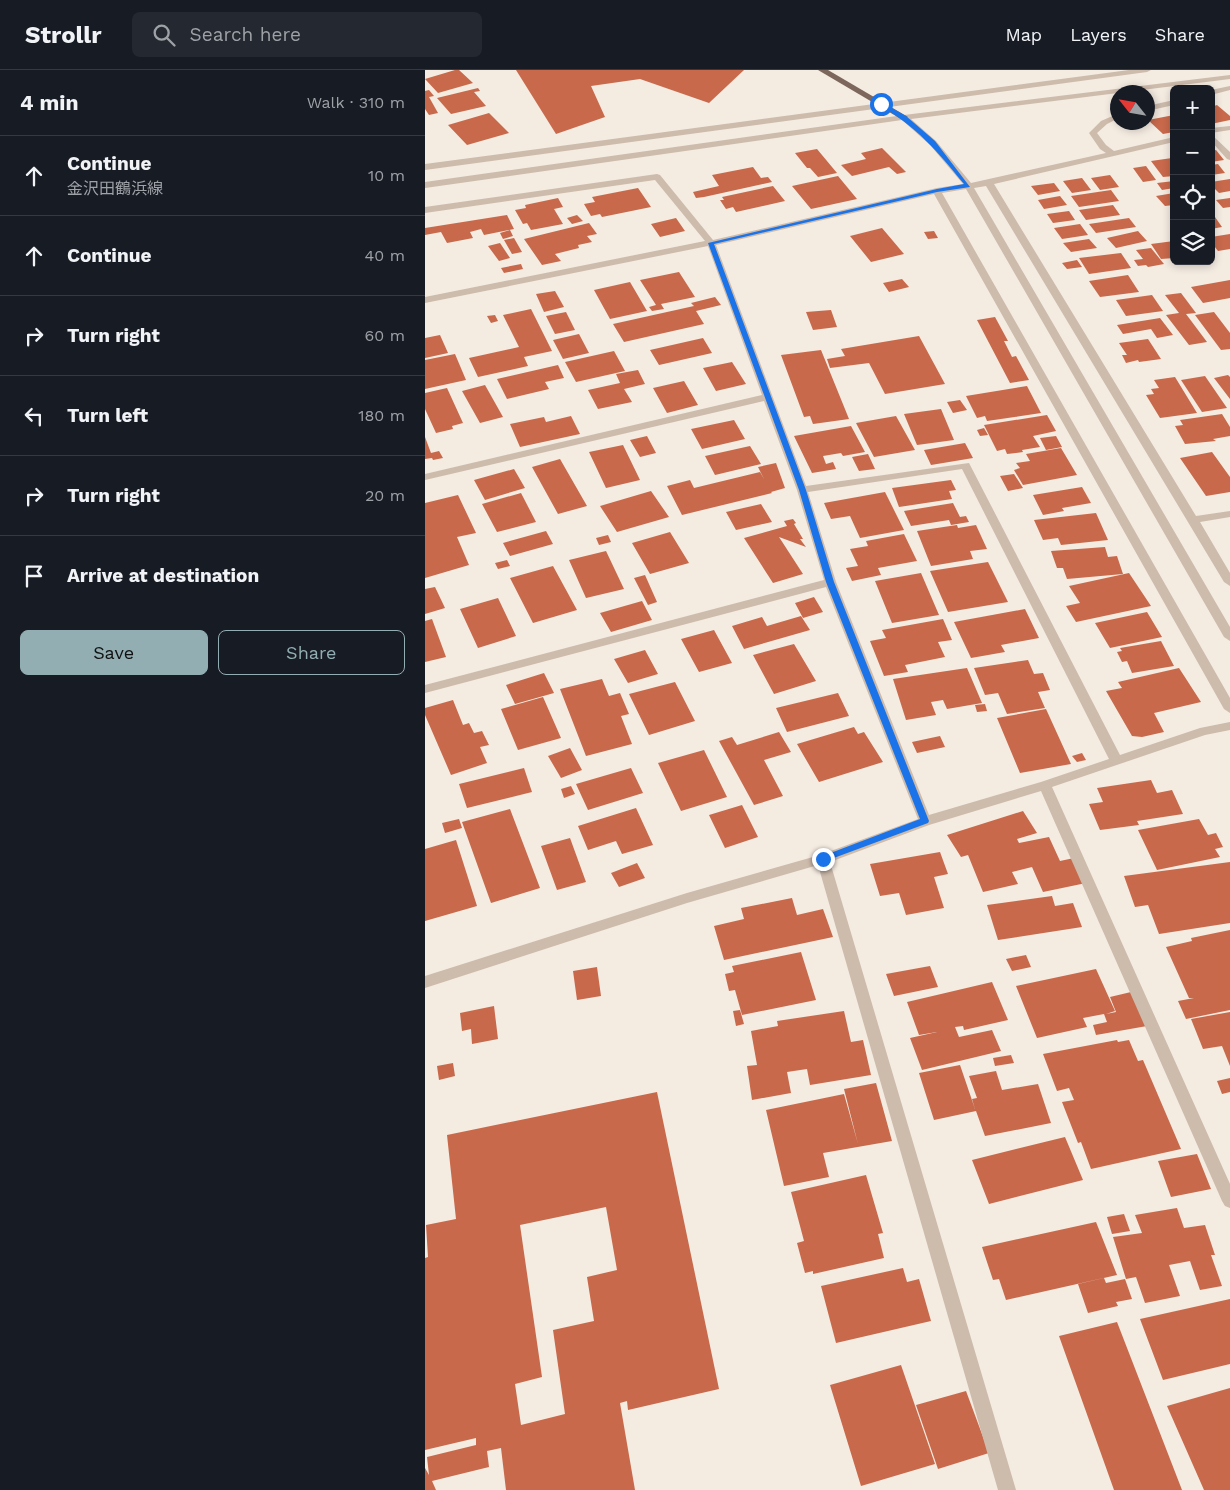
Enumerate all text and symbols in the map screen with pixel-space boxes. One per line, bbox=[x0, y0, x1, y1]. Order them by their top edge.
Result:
search box bbox=[132, 12, 482, 57]
text: Strollr bbox=[25, 21, 102, 49]
icon: search bbox=[150, 21, 178, 49]
text: Search here bbox=[190, 23, 301, 46]
text: Map bbox=[1005, 24, 1042, 45]
text: Layers bbox=[1070, 24, 1127, 45]
text: Share bbox=[1155, 24, 1205, 45]
north arrow bbox=[1110, 85, 1155, 130]
map controls bbox=[1170, 85, 1215, 265]
button: + bbox=[1170, 85, 1215, 130]
text: 4 min bbox=[20, 90, 78, 115]
text: Walk · 310 m bbox=[307, 93, 405, 112]
route start bbox=[870, 93, 893, 116]
button: − bbox=[1170, 130, 1215, 175]
text: Continue bbox=[67, 152, 151, 175]
icon: ahead bbox=[20, 162, 48, 190]
text: 10 m bbox=[368, 166, 405, 185]
button: locate bbox=[1170, 175, 1215, 220]
text: 金沢田鶴浜線 bbox=[67, 179, 163, 198]
button: layers bbox=[1170, 220, 1215, 265]
icon: ahead bbox=[20, 242, 48, 270]
text: Continue bbox=[67, 244, 151, 267]
text: 40 m bbox=[365, 246, 405, 265]
icon: right bbox=[20, 322, 48, 350]
text: Turn right bbox=[67, 324, 160, 347]
text: 60 m bbox=[365, 326, 405, 345]
icon: left bbox=[20, 402, 48, 430]
text: Turn left bbox=[67, 404, 148, 427]
text: 180 m bbox=[358, 406, 405, 425]
icon: right bbox=[20, 482, 48, 510]
text: Turn right bbox=[67, 484, 160, 507]
text: 20 m bbox=[365, 486, 405, 505]
icon: arrive bbox=[20, 562, 48, 590]
text: Arrive at destination bbox=[67, 564, 259, 587]
button: Save bbox=[20, 630, 208, 675]
button: Share bbox=[218, 630, 405, 675]
route end bbox=[812, 848, 835, 871]

